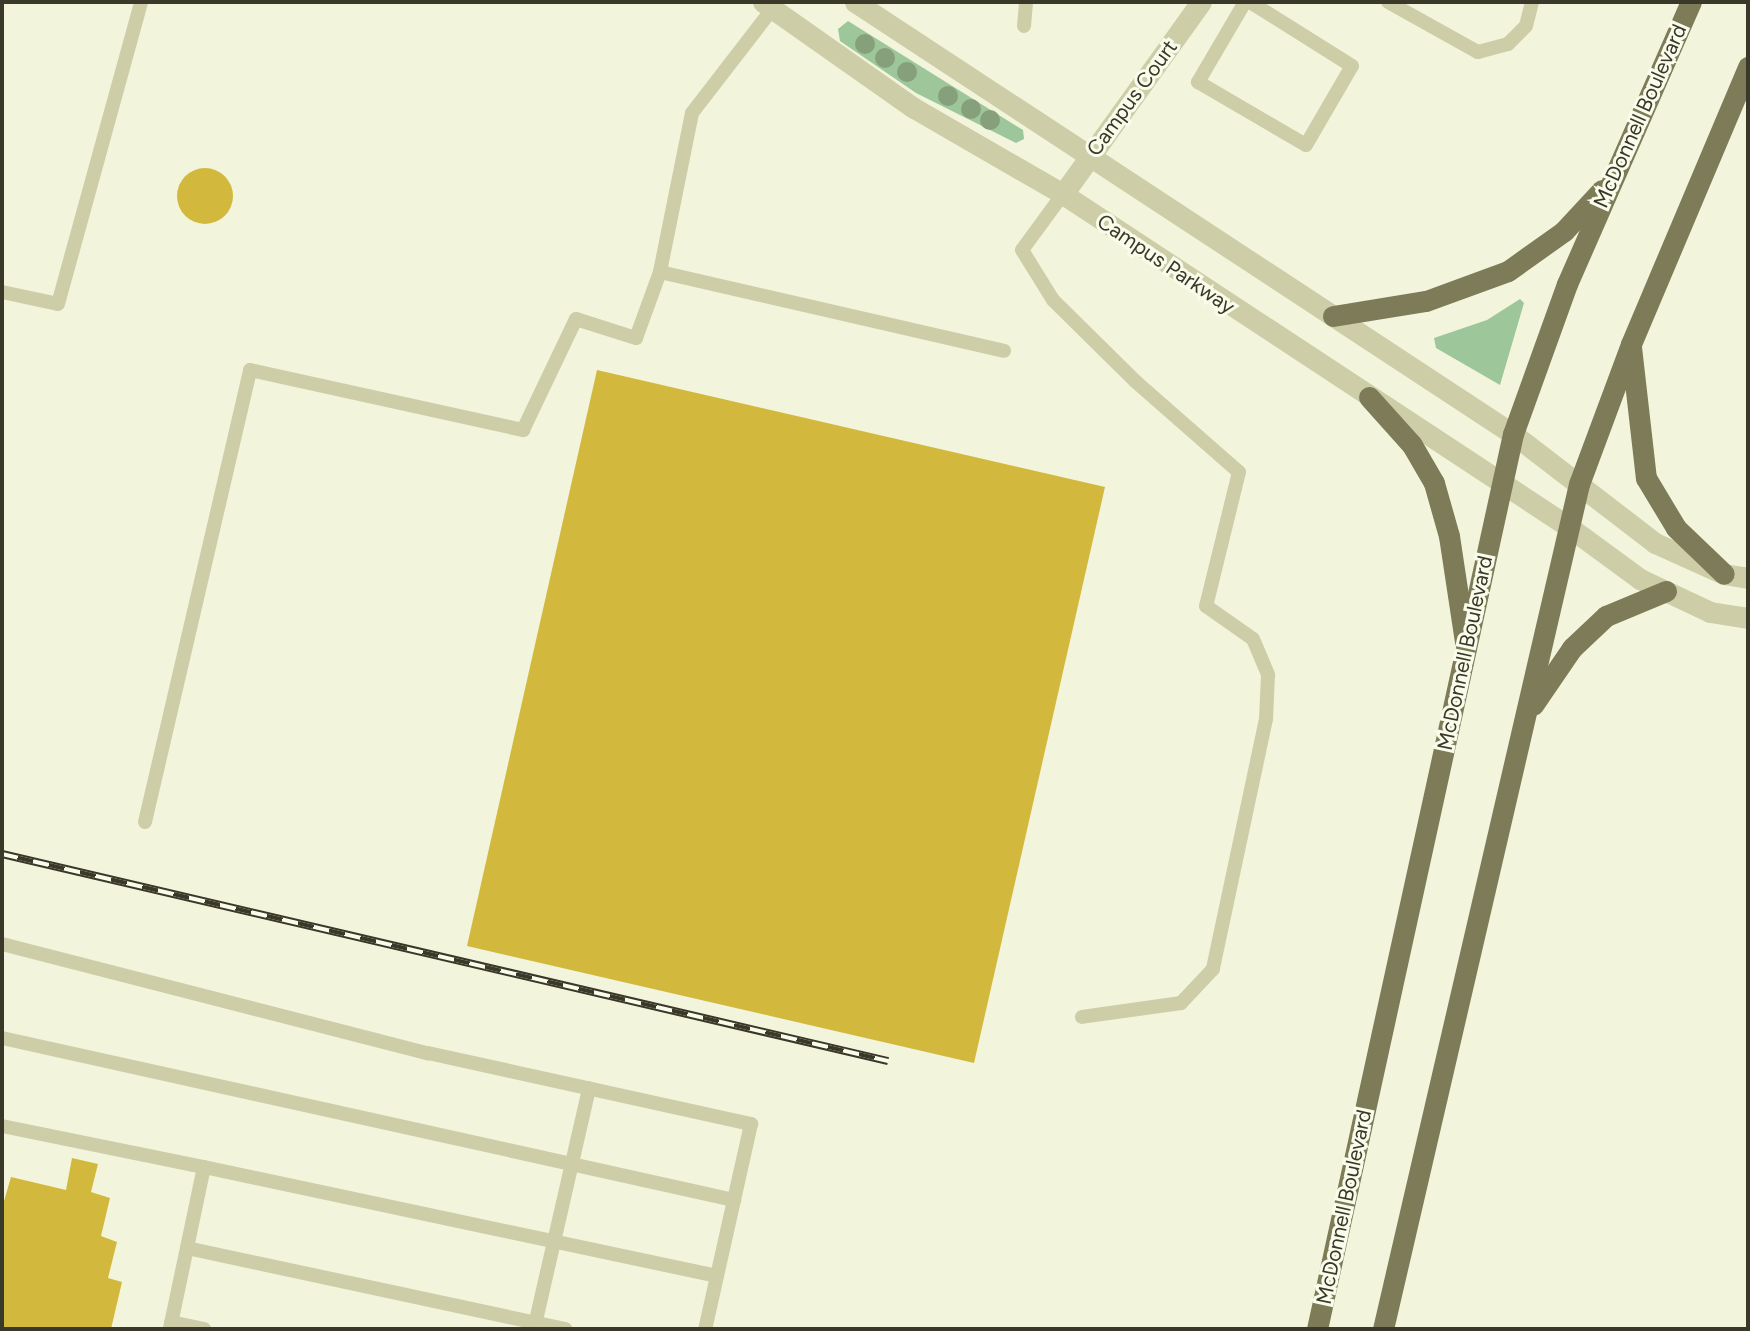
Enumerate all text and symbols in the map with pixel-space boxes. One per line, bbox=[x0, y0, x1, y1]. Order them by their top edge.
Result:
street label: McDonnell Boulevard bbox=[1588, 20, 1692, 212]
street label: Campus Court bbox=[1082, 35, 1182, 161]
street label: Campus Parkway bbox=[1092, 209, 1240, 319]
street label: McDonnell Boulevard bbox=[1432, 553, 1498, 753]
street label: McDonnell Boulevard bbox=[1311, 1107, 1377, 1307]

